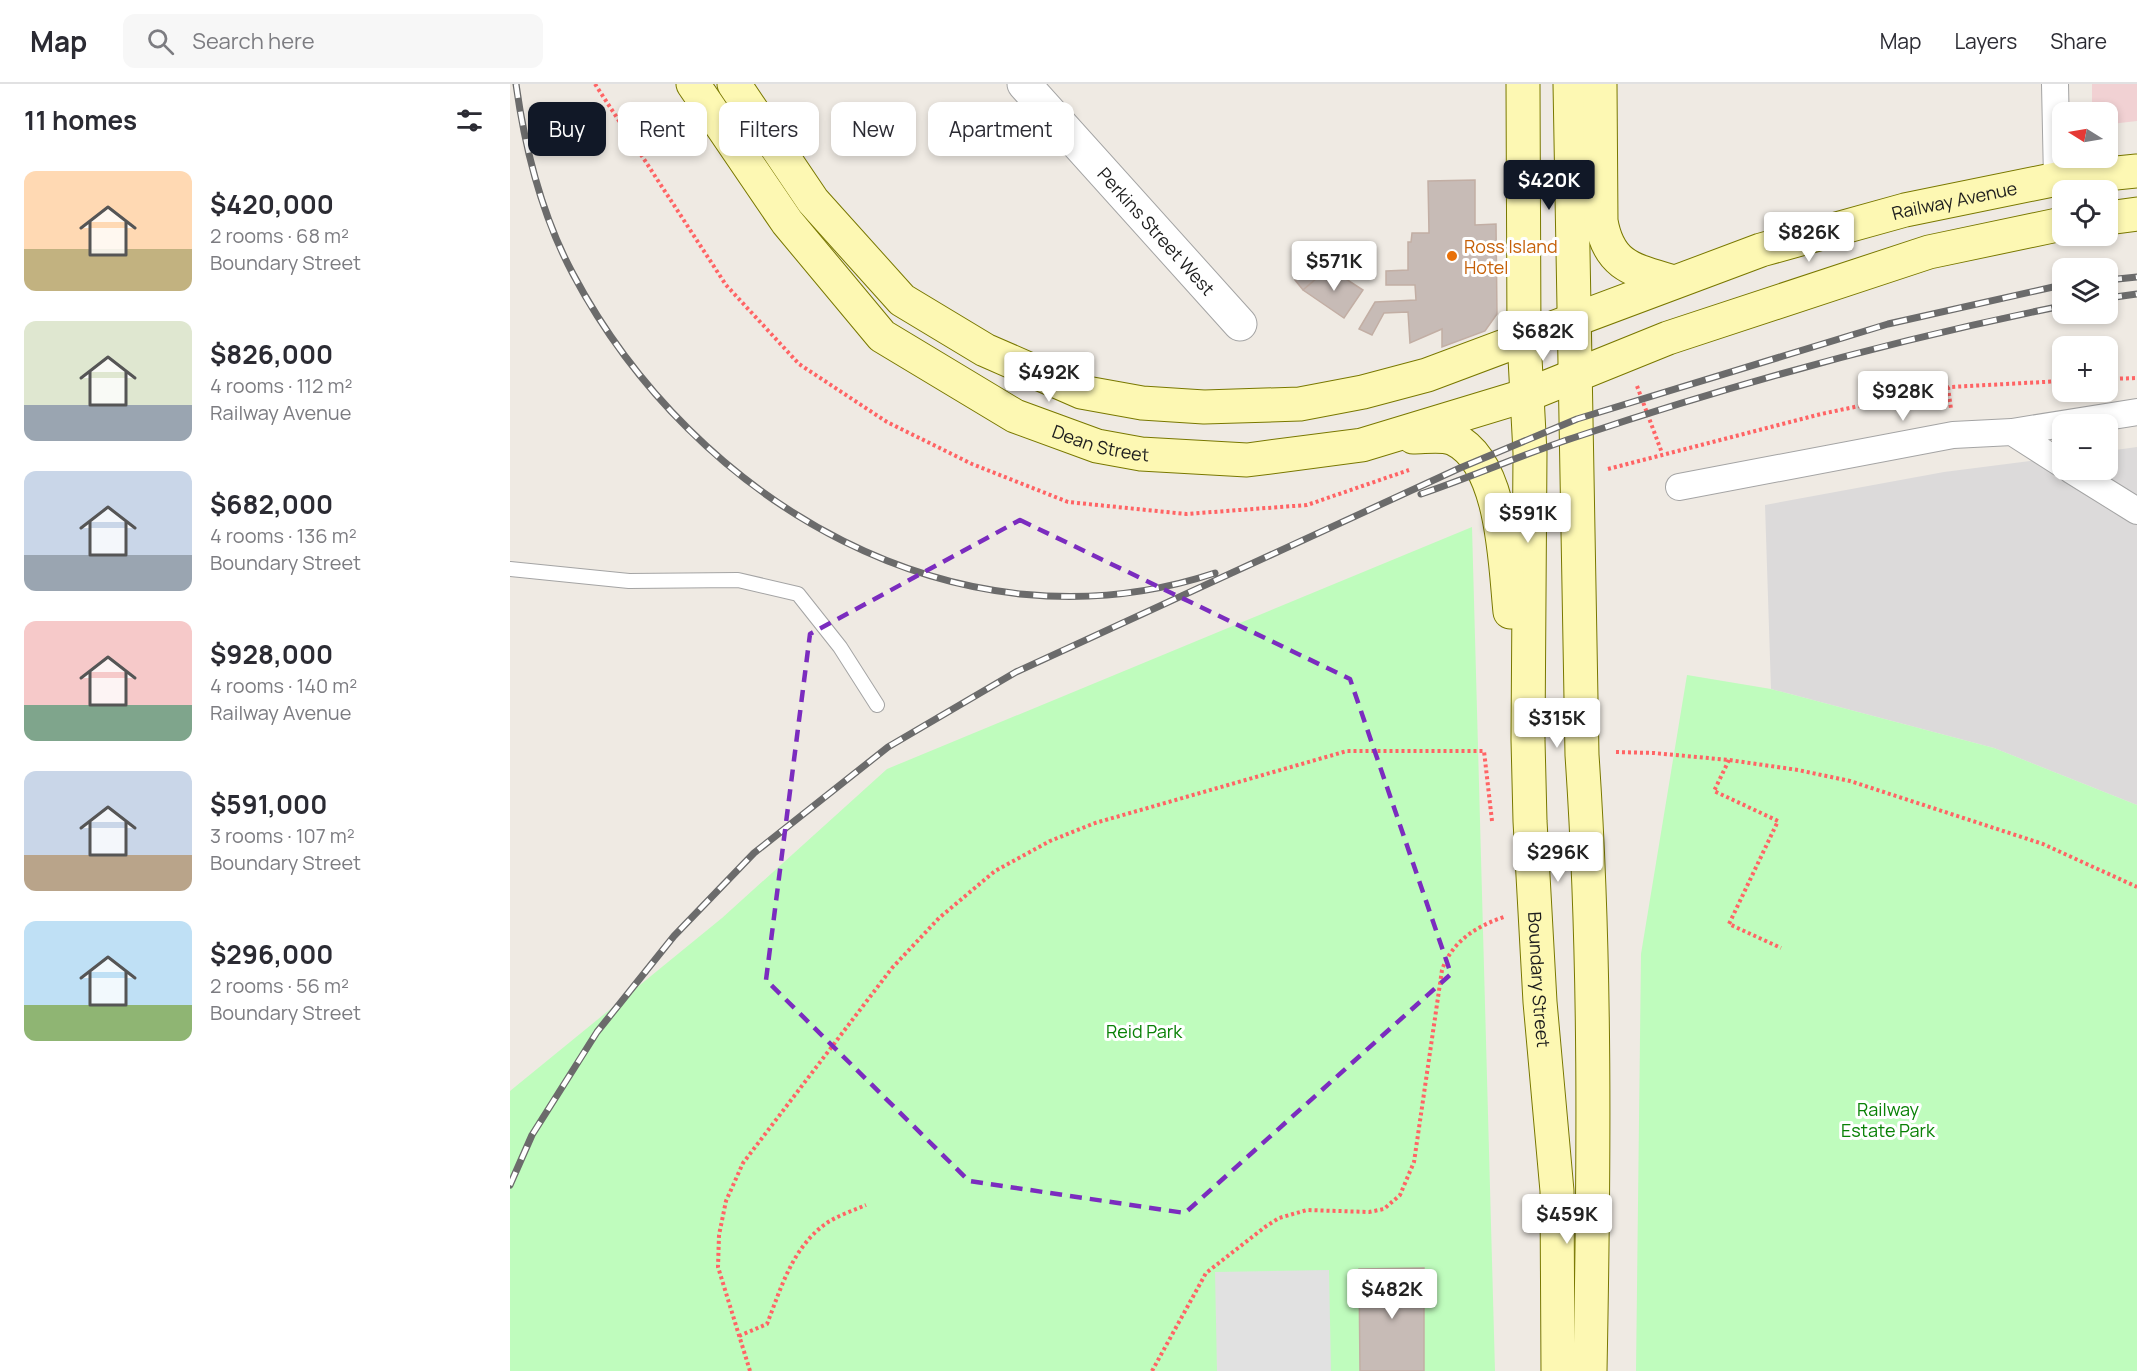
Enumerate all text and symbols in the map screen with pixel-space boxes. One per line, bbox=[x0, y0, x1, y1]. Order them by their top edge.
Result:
search box bbox=[123, 14, 543, 68]
text: Map bbox=[30, 22, 87, 60]
icon: search bbox=[144, 25, 177, 58]
text: Search here bbox=[192, 26, 315, 56]
text: Map bbox=[1880, 27, 1921, 55]
text: Layers bbox=[1954, 27, 2017, 55]
text: Share bbox=[2050, 27, 2107, 55]
text: 11 homes bbox=[24, 102, 137, 138]
chip: Buy bbox=[528, 102, 606, 156]
chip: Rent bbox=[618, 102, 707, 156]
chip: Filters bbox=[719, 102, 819, 156]
chip: New bbox=[831, 102, 916, 156]
chip: Apartment bbox=[928, 102, 1074, 156]
north arrow bbox=[2052, 102, 2118, 168]
map controls bbox=[2052, 102, 2118, 480]
icon: filters bbox=[453, 104, 486, 137]
pin: $420K bbox=[1507, 160, 1591, 211]
street label: Perkins Street West bbox=[1093, 162, 1220, 300]
text: $420K bbox=[1518, 166, 1580, 193]
street label: Railway Avenue bbox=[1889, 175, 2019, 225]
button: locate bbox=[2052, 180, 2118, 246]
text: $420,000 bbox=[210, 186, 334, 222]
icon: home bbox=[72, 195, 144, 267]
pin: $826K bbox=[1767, 212, 1851, 263]
text: $826K bbox=[1778, 218, 1840, 245]
text: 2 rooms · 68 m² bbox=[210, 222, 349, 249]
place label: Ross Island Hotel bbox=[1464, 234, 1558, 279]
pin: $571K bbox=[1292, 241, 1376, 292]
text: $571K bbox=[1306, 247, 1362, 274]
text: Boundary Street bbox=[210, 249, 361, 276]
marker: Ross Island Hotel bbox=[1445, 249, 1459, 263]
button: layers bbox=[2052, 258, 2118, 324]
pin: $682K bbox=[1501, 311, 1585, 362]
text: $682K bbox=[1512, 317, 1574, 344]
text: $826,000 bbox=[210, 336, 333, 372]
button: + bbox=[2052, 336, 2118, 402]
icon: home bbox=[72, 345, 144, 417]
pin: $492K bbox=[1007, 352, 1091, 403]
text: $492K bbox=[1018, 358, 1080, 385]
pin: $928K bbox=[1861, 371, 1945, 422]
text: 4 rooms · 112 m² bbox=[210, 372, 352, 399]
text: $928K bbox=[1872, 377, 1934, 404]
text: Railway Avenue bbox=[210, 399, 351, 426]
button: − bbox=[2052, 414, 2118, 480]
street label: Dean Street bbox=[1049, 419, 1150, 466]
text: $682,000 bbox=[210, 486, 333, 522]
pin: $591K bbox=[1486, 493, 1570, 544]
icon: home bbox=[72, 495, 144, 567]
text: $591K bbox=[1499, 499, 1557, 526]
text: 4 rooms · 136 m² bbox=[210, 522, 357, 549]
text: Boundary Street bbox=[210, 549, 361, 576]
text: $928,000 bbox=[210, 636, 333, 672]
icon: home bbox=[72, 645, 144, 717]
text: 4 rooms · 140 m² bbox=[210, 672, 357, 699]
pin: $315K bbox=[1515, 698, 1599, 749]
text: Railway Avenue bbox=[210, 699, 351, 726]
text: $315K bbox=[1528, 704, 1586, 731]
text: $591,000 bbox=[210, 786, 327, 822]
icon: home bbox=[72, 795, 144, 867]
text: 3 rooms · 107 m² bbox=[210, 822, 355, 849]
pin: $296K bbox=[1516, 832, 1600, 883]
text: $296K bbox=[1527, 838, 1589, 865]
text: Boundary Street bbox=[210, 849, 361, 876]
street label: Boundary Street bbox=[1523, 911, 1556, 1048]
text: $296,000 bbox=[210, 936, 333, 972]
icon: home bbox=[72, 945, 144, 1017]
text: 2 rooms · 56 m² bbox=[210, 972, 349, 999]
text: Boundary Street bbox=[210, 999, 361, 1026]
park label: Reid Park bbox=[1106, 1019, 1183, 1043]
park label: Railway Estate Park bbox=[1841, 1097, 1936, 1142]
pin: $459K bbox=[1525, 1194, 1609, 1245]
text: $459K bbox=[1536, 1200, 1598, 1227]
pin: $482K bbox=[1350, 1269, 1434, 1320]
text: $482K bbox=[1361, 1275, 1423, 1302]

